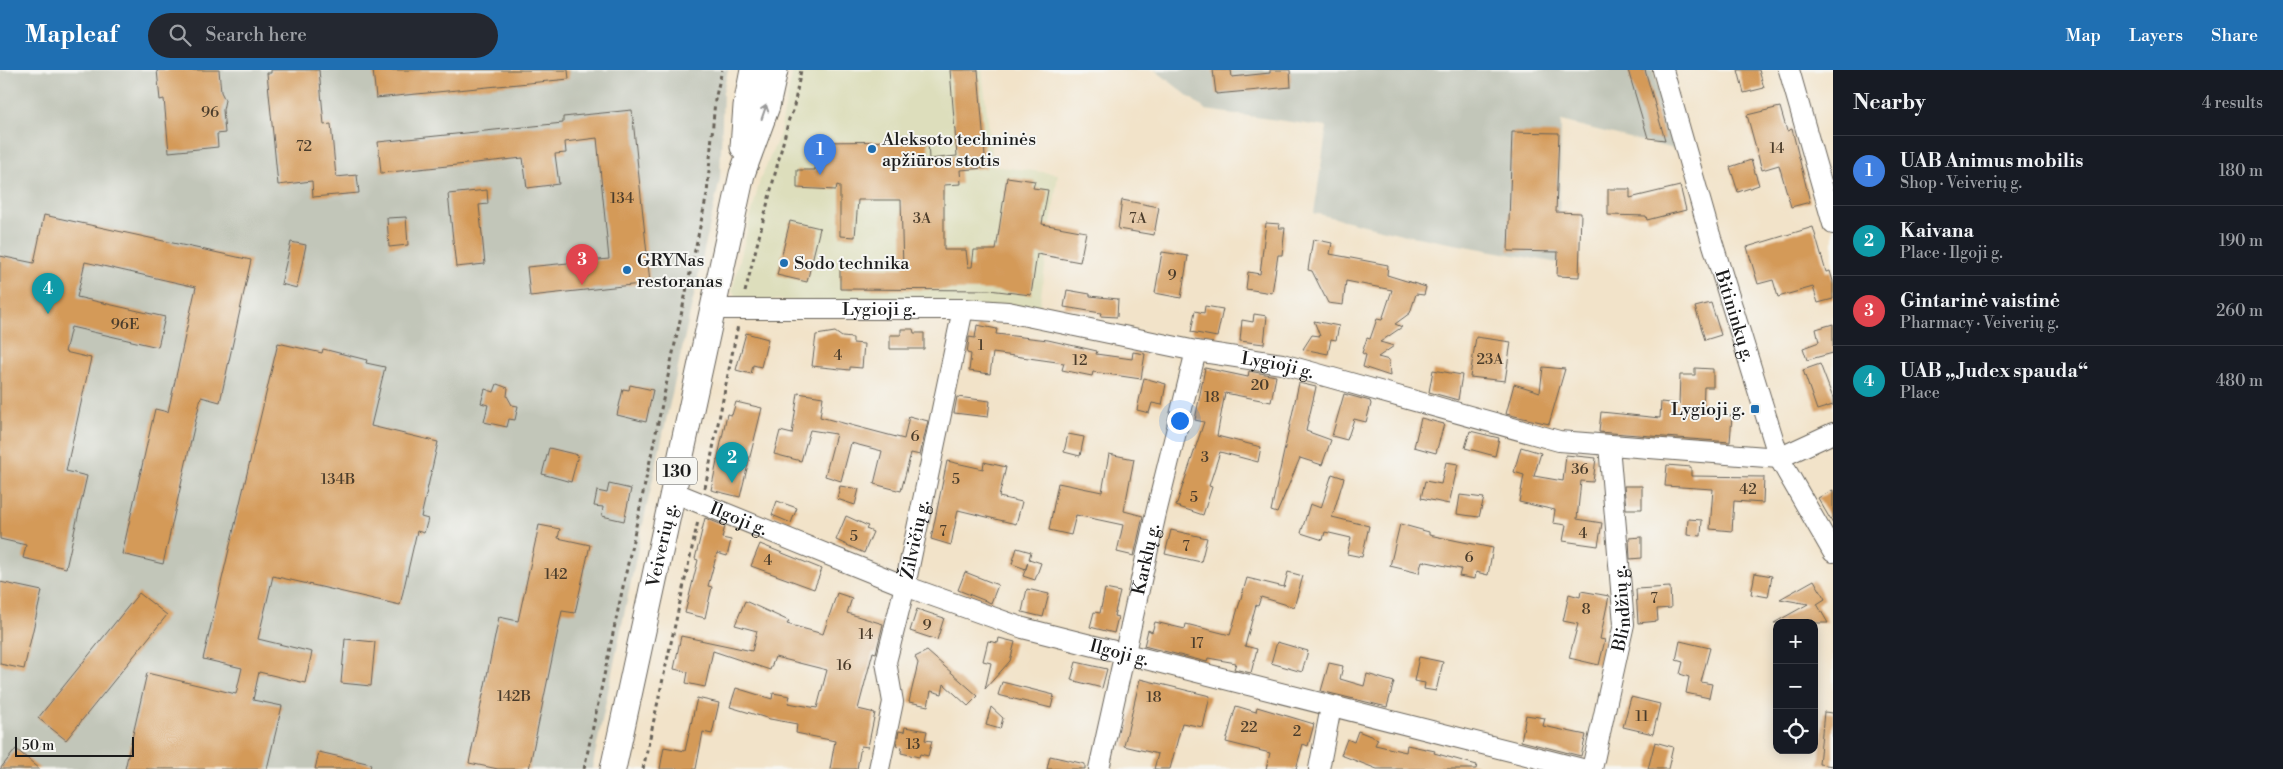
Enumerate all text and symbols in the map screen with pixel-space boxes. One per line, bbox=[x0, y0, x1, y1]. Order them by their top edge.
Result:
search box bbox=[148, 13, 498, 58]
text: Mapleaf bbox=[25, 20, 118, 50]
icon: search bbox=[166, 21, 194, 49]
text: Search here bbox=[206, 23, 307, 47]
text: Map bbox=[2066, 24, 2101, 47]
text: Layers bbox=[2129, 24, 2183, 47]
text: Share bbox=[2211, 24, 2258, 47]
text: Nearby bbox=[1853, 90, 1926, 116]
text: 4 results bbox=[2202, 93, 2263, 113]
house number: 96 bbox=[201, 103, 219, 122]
one-way arrow bbox=[760, 105, 769, 120]
place label: Aleksoto techninės apžiūros stotis bbox=[881, 128, 1036, 172]
pin: 1 bbox=[804, 134, 836, 175]
house number: 72 bbox=[296, 137, 312, 156]
house number: 14 bbox=[1770, 139, 1784, 158]
marker: Aleksoto techninės apžiūros stotis bbox=[866, 143, 878, 155]
text: UAB Animus mobilis bbox=[1900, 149, 2083, 173]
text: 1 bbox=[1865, 161, 1873, 181]
text: 180 m bbox=[2219, 161, 2263, 181]
text: Shop · Veiverių g. bbox=[1900, 173, 2022, 193]
house number: 134 bbox=[610, 189, 634, 208]
house number: 3A bbox=[913, 209, 932, 228]
house number: 7A bbox=[1129, 209, 1148, 228]
text: Kaivana bbox=[1900, 219, 1974, 243]
text: 2 bbox=[1864, 231, 1874, 251]
text: 190 m bbox=[2219, 231, 2263, 251]
text: Place · Ilgoji g. bbox=[1900, 243, 2003, 263]
pin: 3 bbox=[566, 244, 598, 285]
place label: GRYNas restoranas bbox=[637, 249, 723, 293]
place label: Sodo technika bbox=[794, 252, 910, 275]
marker: Sodo technika bbox=[778, 257, 790, 269]
marker: GRYNas restoranas bbox=[621, 264, 633, 276]
house number: 9 bbox=[1167, 266, 1177, 285]
street label: Bitininkų g. bbox=[1709, 266, 1760, 365]
pin: 4 bbox=[32, 273, 64, 314]
text: Gintarinė vaistinė bbox=[1900, 289, 2060, 313]
street label: Lygioji g. bbox=[842, 298, 916, 321]
text: 3 bbox=[1864, 301, 1874, 321]
text: 260 m bbox=[2216, 301, 2263, 321]
text: Pharmacy · Veiverių g. bbox=[1900, 313, 2059, 333]
house number: 96E bbox=[111, 315, 139, 334]
house number: 1 bbox=[978, 336, 985, 355]
house number: 4 bbox=[834, 346, 843, 365]
street label: Lygioji g. bbox=[1240, 347, 1317, 384]
house number: 23A bbox=[1476, 350, 1504, 369]
house number: 12 bbox=[1072, 351, 1088, 370]
text: UAB „Judex spauda“ bbox=[1900, 359, 2088, 383]
text: 4 bbox=[1864, 371, 1874, 391]
text: 480 m bbox=[2216, 371, 2263, 391]
house number: 20 bbox=[1251, 376, 1269, 395]
text: Place bbox=[1900, 383, 1940, 403]
house number: 18 bbox=[1204, 388, 1220, 407]
place label: Lygioji g. bbox=[1671, 398, 1745, 421]
marker: Lygioji g. bbox=[1749, 403, 1761, 415]
your location bbox=[1167, 408, 1193, 434]
house number: 6 bbox=[910, 427, 920, 446]
pin: 2 bbox=[716, 442, 748, 483]
house number: 3 bbox=[1201, 448, 1209, 467]
road number: 130 bbox=[657, 458, 697, 484]
house number: 36 bbox=[1571, 460, 1589, 479]
house number: 134B bbox=[321, 470, 355, 489]
house number: 5 bbox=[952, 470, 960, 489]
house number: 42 bbox=[1739, 480, 1757, 499]
house number: 5 bbox=[1190, 488, 1198, 507]
street label: Ilgoji g. bbox=[706, 497, 771, 541]
street label: Žilvičių g. bbox=[896, 498, 935, 581]
street label: Veiverių g. bbox=[642, 501, 682, 590]
street label: Karklų g. bbox=[1127, 521, 1165, 597]
house number: 7 bbox=[939, 522, 947, 541]
house number: 4 bbox=[1579, 524, 1588, 543]
house number: 5 bbox=[850, 527, 858, 546]
house number: 7 bbox=[1182, 537, 1190, 556]
house number: 6 bbox=[1464, 548, 1474, 567]
house number: 4 bbox=[764, 551, 773, 570]
street label: Blindžių g. bbox=[1607, 564, 1636, 655]
house number: 142 bbox=[544, 565, 568, 584]
house number: 7 bbox=[1650, 589, 1658, 608]
house number: 8 bbox=[1581, 600, 1591, 619]
house number: 9 bbox=[922, 616, 932, 635]
map controls bbox=[1773, 619, 1818, 754]
button: + bbox=[1773, 619, 1818, 664]
house number: 14 bbox=[859, 625, 873, 644]
street label: Ilgoji g. bbox=[1087, 634, 1151, 671]
house number: 17 bbox=[1190, 634, 1204, 653]
house number: 16 bbox=[836, 656, 852, 675]
button: − bbox=[1773, 664, 1818, 709]
house number: 142B bbox=[497, 687, 531, 706]
house number: 18 bbox=[1146, 688, 1162, 707]
house number: 11 bbox=[1635, 707, 1649, 726]
button: locate bbox=[1773, 709, 1818, 754]
house number: 22 bbox=[1240, 718, 1258, 737]
house number: 2 bbox=[1293, 722, 1301, 741]
scale bar bbox=[15, 734, 134, 757]
house number: 13 bbox=[906, 735, 920, 754]
text: 50 m bbox=[22, 737, 54, 755]

